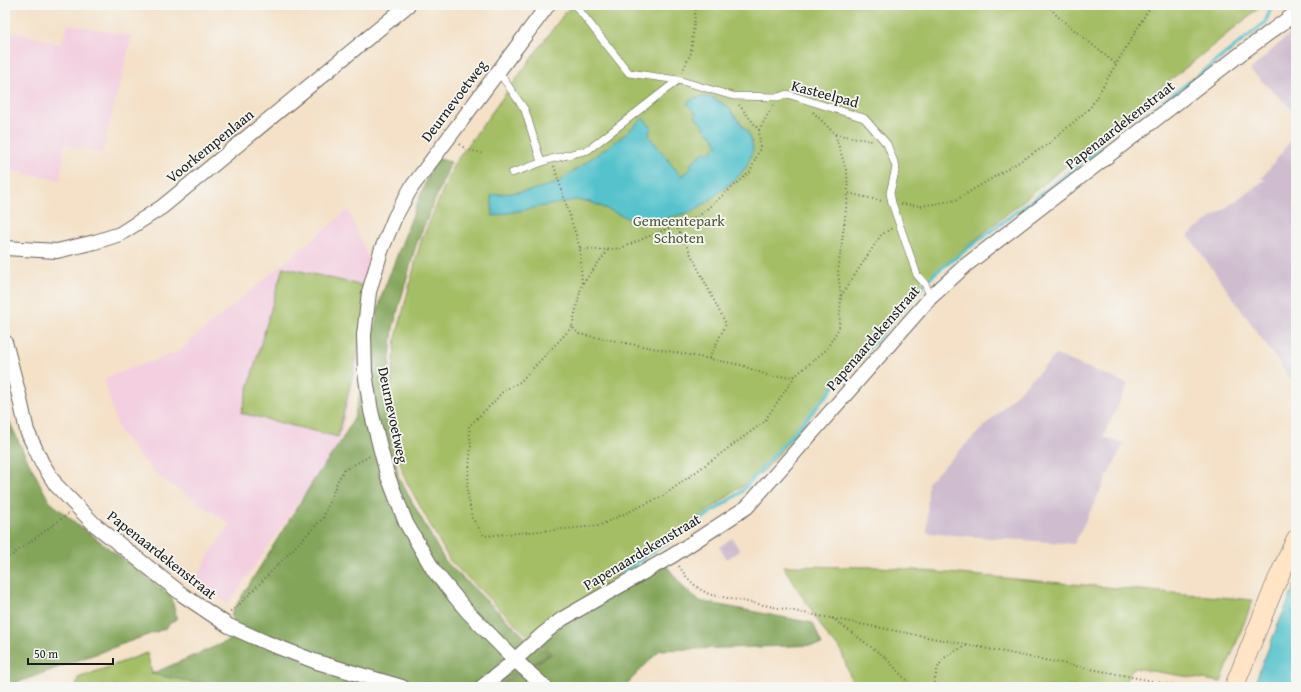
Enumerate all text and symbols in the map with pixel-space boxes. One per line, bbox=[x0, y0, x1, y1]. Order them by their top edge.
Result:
street label: Deurnevoetweg bbox=[416, 55, 492, 146]
street label: Kasteelpad bbox=[789, 74, 861, 113]
street label: Papenaardekenstraat bbox=[1061, 75, 1179, 174]
street label: Voorkempenlaan bbox=[161, 103, 258, 188]
park label: Gemeentepark Schoten bbox=[633, 210, 725, 248]
street label: Papenaardekenstraat bbox=[821, 280, 925, 395]
street label: Deurnevoetweg bbox=[373, 365, 414, 465]
street label: Papenaardekenstraat bbox=[103, 505, 222, 604]
street label: Papenaardekenstraat bbox=[579, 508, 705, 595]
scale bar bbox=[28, 640, 113, 666]
text: 50 m bbox=[34, 645, 58, 662]

